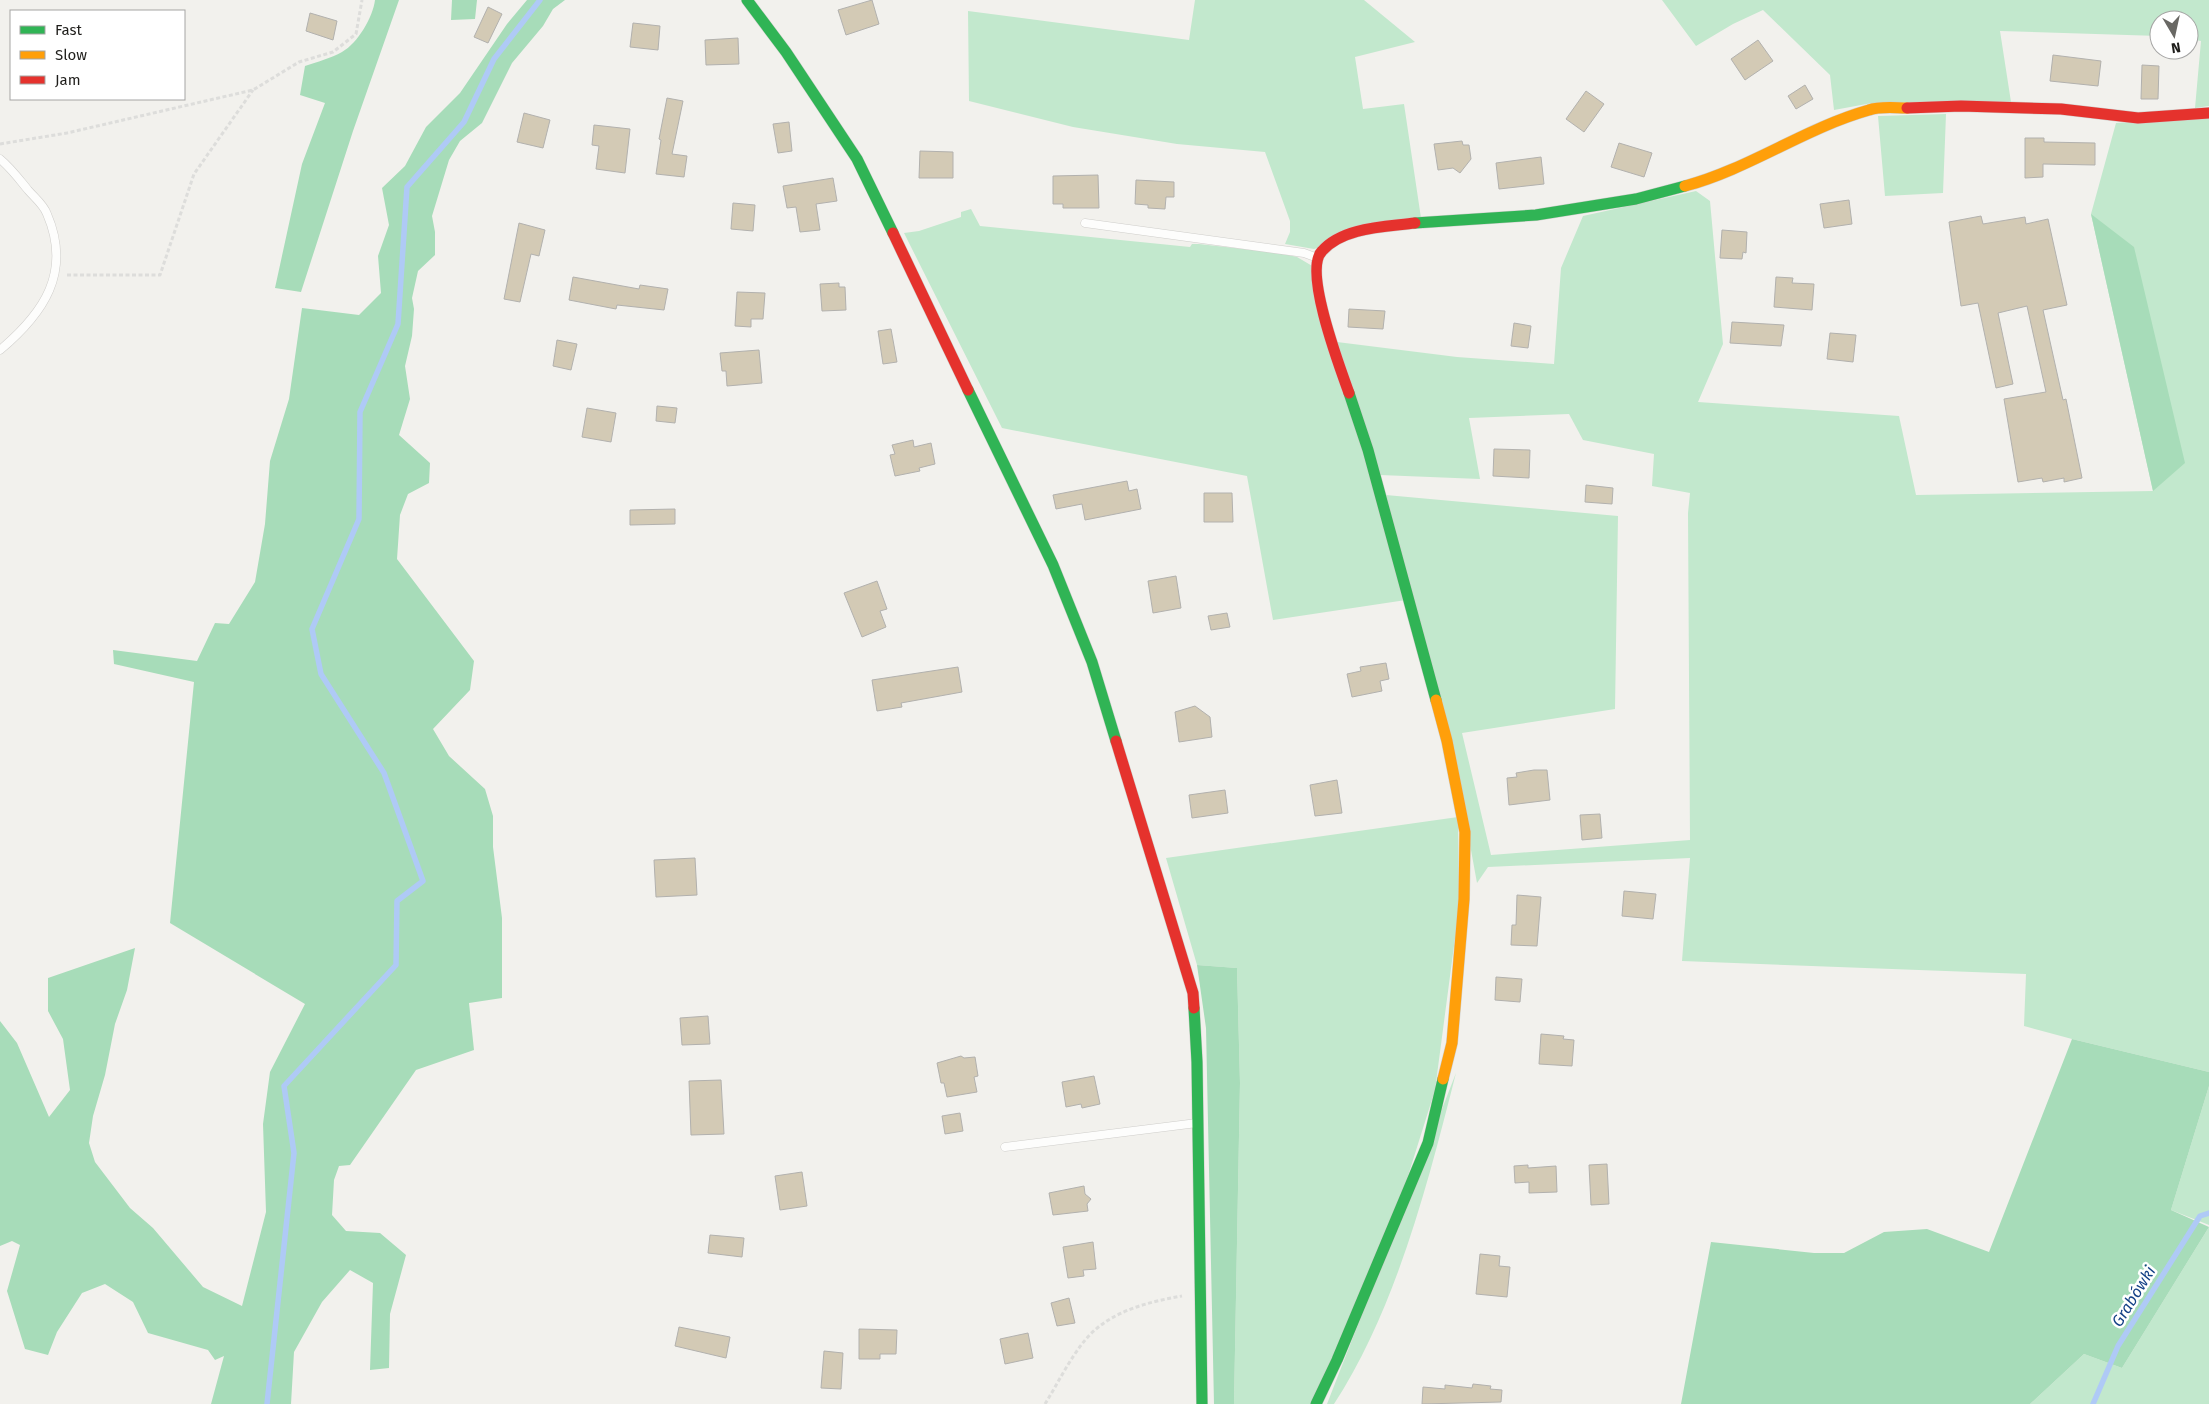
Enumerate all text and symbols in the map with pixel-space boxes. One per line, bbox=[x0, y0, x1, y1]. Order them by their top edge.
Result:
legend bbox=[10, 10, 185, 100]
north arrow bbox=[2149, 10, 2199, 60]
text: Fast bbox=[55, 21, 82, 39]
text: N bbox=[2170, 38, 2182, 56]
text: Slow bbox=[55, 46, 87, 64]
text: Jam bbox=[55, 71, 81, 89]
water label: Grabówki bbox=[2107, 1262, 2160, 1330]

